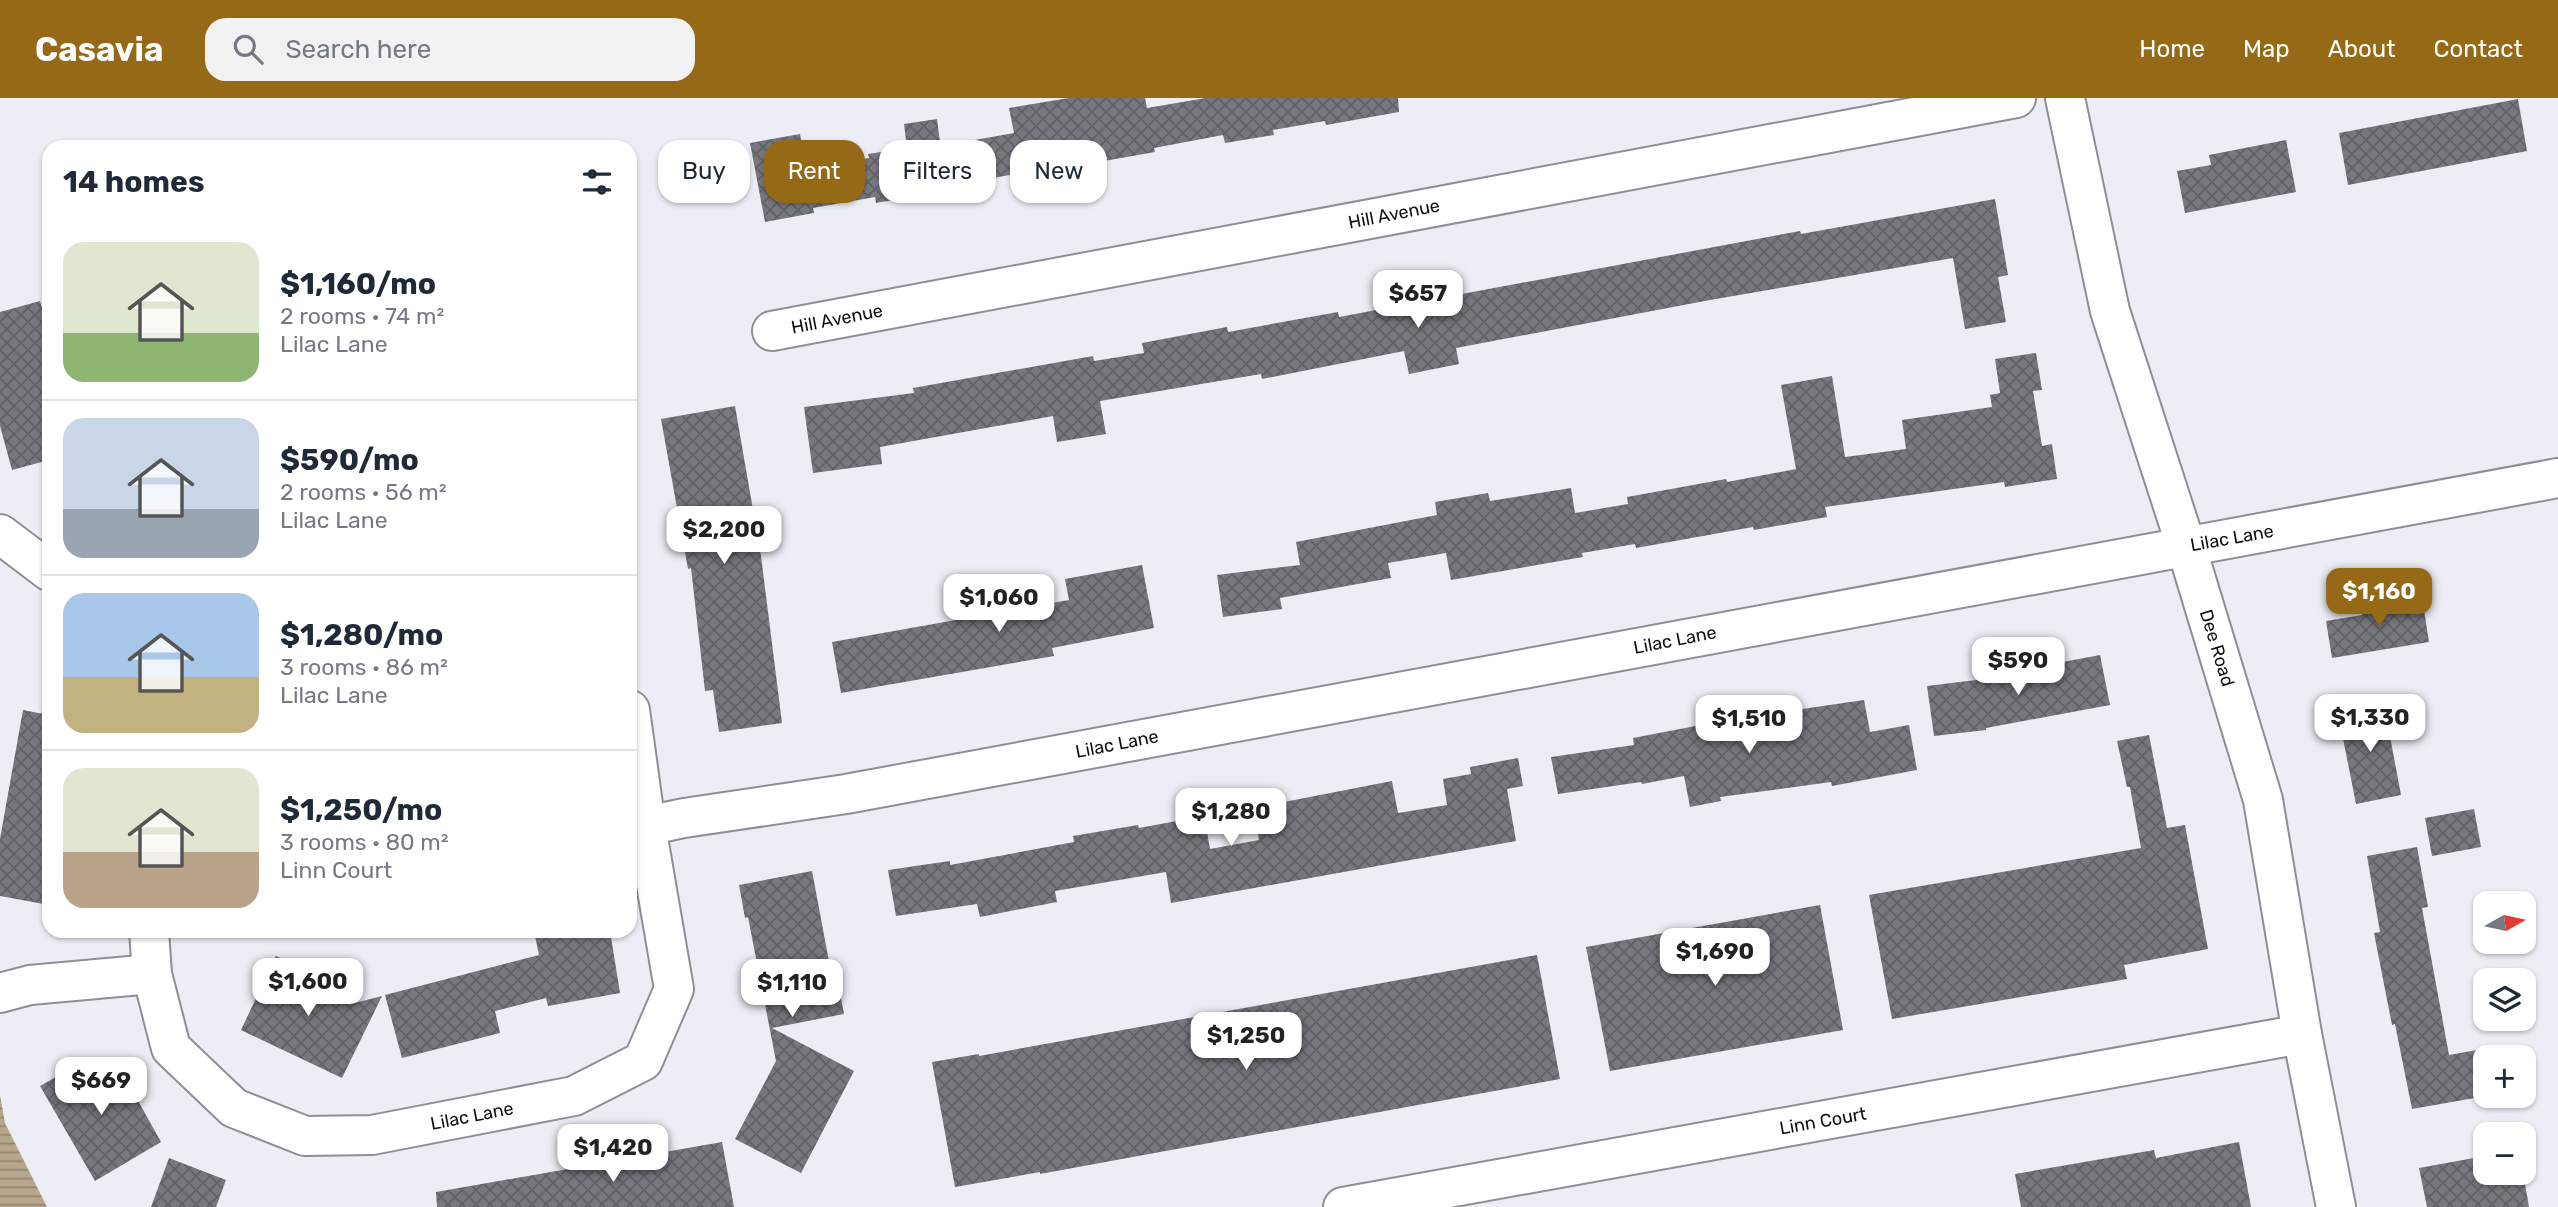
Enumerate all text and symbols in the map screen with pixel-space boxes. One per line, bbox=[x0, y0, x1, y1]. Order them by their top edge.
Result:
search box bbox=[205, 18, 695, 81]
text: Casavia bbox=[35, 30, 163, 69]
icon: search bbox=[229, 30, 267, 68]
text: Search here bbox=[285, 34, 431, 65]
text: Home bbox=[2139, 35, 2205, 63]
text: Map bbox=[2243, 35, 2290, 63]
text: About bbox=[2328, 35, 2396, 63]
text: Contact bbox=[2434, 35, 2523, 63]
chip: Buy bbox=[658, 140, 750, 203]
chip: Rent bbox=[764, 140, 865, 203]
chip: Filters bbox=[879, 140, 996, 203]
chip: New bbox=[1010, 140, 1107, 203]
icon: filters bbox=[578, 163, 616, 201]
text: 14 homes bbox=[63, 164, 205, 200]
street label: Hill Avenue bbox=[1346, 194, 1442, 234]
text: $1,160/mo bbox=[280, 266, 436, 302]
icon: home bbox=[119, 270, 203, 354]
pin: $657 bbox=[1377, 271, 1459, 330]
text: $657 bbox=[1389, 279, 1447, 307]
street label: Hill Avenue bbox=[789, 299, 885, 339]
text: 2 rooms · 74 m² bbox=[280, 302, 444, 330]
text: Lilac Lane bbox=[280, 330, 388, 358]
text: $590/mo bbox=[280, 442, 419, 478]
icon: home bbox=[119, 446, 203, 530]
text: 2 rooms · 56 m² bbox=[280, 478, 447, 506]
text: Lilac Lane bbox=[280, 506, 388, 534]
pin: $2,200 bbox=[667, 506, 781, 566]
text: $2,200 bbox=[683, 515, 765, 543]
street label: Lilac Lane bbox=[2189, 520, 2275, 556]
pin: $1,160 bbox=[2322, 568, 2436, 628]
pin: $1,060 bbox=[942, 574, 1056, 634]
text: $1,160 bbox=[2342, 577, 2416, 605]
text: $1,060 bbox=[959, 583, 1039, 611]
street label: Dee Road bbox=[2195, 607, 2239, 689]
text: $1,280/mo bbox=[280, 617, 443, 653]
icon: home bbox=[119, 621, 203, 705]
street label: Lilac Lane bbox=[1632, 621, 1718, 659]
pin: $590 bbox=[1977, 638, 2059, 697]
text: $590 bbox=[1988, 646, 2048, 674]
text: 3 rooms · 86 m² bbox=[280, 653, 448, 681]
text: Lilac Lane bbox=[280, 681, 388, 709]
pin: $1,330 bbox=[2313, 694, 2427, 754]
pin: $1,510 bbox=[1692, 696, 1806, 755]
text: $1,330 bbox=[2330, 703, 2410, 731]
text: $1,510 bbox=[1712, 704, 1786, 732]
street label: Lilac Lane bbox=[1074, 725, 1160, 763]
pin: $1,280 bbox=[1174, 788, 1288, 848]
text: $1,250/mo bbox=[280, 792, 442, 828]
icon: home bbox=[119, 796, 203, 880]
text: $1,280 bbox=[1191, 797, 1271, 825]
text: 3 rooms · 80 m² bbox=[280, 828, 449, 856]
text: Linn Court bbox=[280, 856, 392, 884]
north arrow bbox=[2473, 891, 2536, 954]
map controls bbox=[2473, 891, 2536, 1185]
pin: $1,690 bbox=[1658, 928, 1772, 988]
text: $1,690 bbox=[1676, 937, 1754, 965]
pin: $1,600 bbox=[251, 958, 365, 1018]
pin: $1,110 bbox=[735, 960, 849, 1019]
text: $1,600 bbox=[268, 967, 348, 995]
text: $1,110 bbox=[757, 968, 827, 996]
button: layers bbox=[2473, 968, 2536, 1031]
pin: $1,250 bbox=[1189, 1012, 1303, 1072]
text: $1,250 bbox=[1207, 1021, 1285, 1049]
button: + bbox=[2473, 1045, 2536, 1108]
pin: $669 bbox=[60, 1058, 142, 1117]
text: $669 bbox=[71, 1066, 131, 1094]
street label: Lilac Lane bbox=[429, 1097, 515, 1135]
street label: Linn Court bbox=[1778, 1103, 1868, 1139]
button: − bbox=[2473, 1122, 2536, 1185]
pin: $1,420 bbox=[556, 1124, 670, 1184]
text: $1,420 bbox=[573, 1133, 653, 1161]

